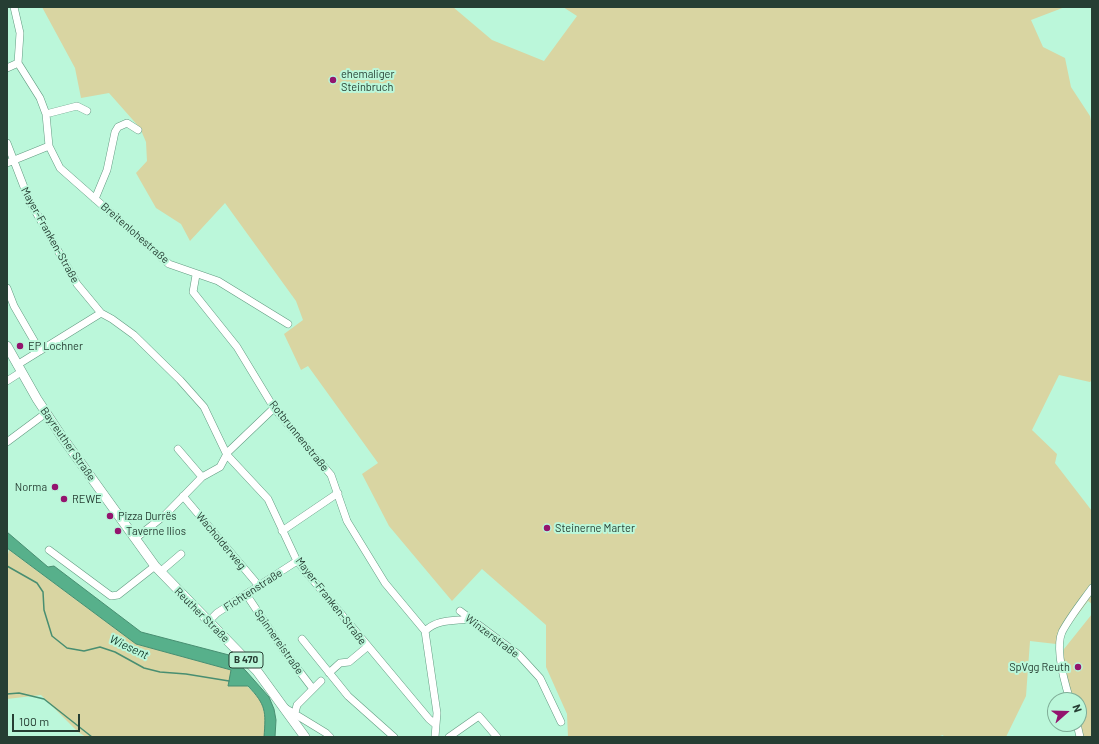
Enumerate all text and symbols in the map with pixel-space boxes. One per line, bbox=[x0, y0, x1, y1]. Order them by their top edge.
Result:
place label: ehemaliger Steinbruch bbox=[341, 67, 394, 93]
marker: ehemaliger Steinbruch bbox=[328, 75, 338, 85]
street label: Mayer-Franken-Straße bbox=[18, 185, 82, 285]
street label: Breitenlohestraße bbox=[98, 200, 172, 266]
place label: EP Lochner bbox=[28, 339, 83, 353]
marker: EP Lochner bbox=[15, 341, 25, 351]
street label: Rotbrunnenstraße bbox=[266, 398, 332, 474]
street label: Bayreuther Straße bbox=[38, 405, 98, 483]
place label: Norma bbox=[15, 480, 47, 494]
marker: Norma bbox=[50, 482, 60, 492]
place label: REWE bbox=[72, 492, 102, 506]
marker: REWE bbox=[59, 494, 69, 504]
place label: Pizza Durrës bbox=[118, 509, 176, 523]
street label: Wacholderweg bbox=[193, 510, 249, 572]
marker: Pizza Durrës bbox=[105, 511, 115, 521]
place label: Steinerne Marter bbox=[555, 521, 635, 535]
marker: Steinerne Marter bbox=[542, 523, 552, 533]
place label: Taverne Ilios bbox=[126, 524, 186, 538]
marker: Taverne Ilios bbox=[113, 526, 123, 536]
street label: Mayer-Franken-Straße bbox=[293, 555, 369, 647]
street label: Fichtenstraße bbox=[221, 566, 285, 614]
street label: Reuther Straße bbox=[172, 585, 232, 645]
street label: Spinnereistraße bbox=[252, 607, 306, 677]
street label: Winzerstraße bbox=[462, 611, 522, 661]
water label: Wiesent bbox=[107, 632, 151, 662]
road number: B 470 bbox=[229, 652, 263, 668]
place label: SpVgg Reuth bbox=[1009, 660, 1070, 674]
marker: SpVgg Reuth bbox=[1073, 662, 1083, 672]
north arrow bbox=[1047, 692, 1087, 732]
text: N bbox=[1070, 702, 1085, 714]
scale bar bbox=[14, 706, 82, 732]
text: 100 m bbox=[19, 714, 49, 728]

